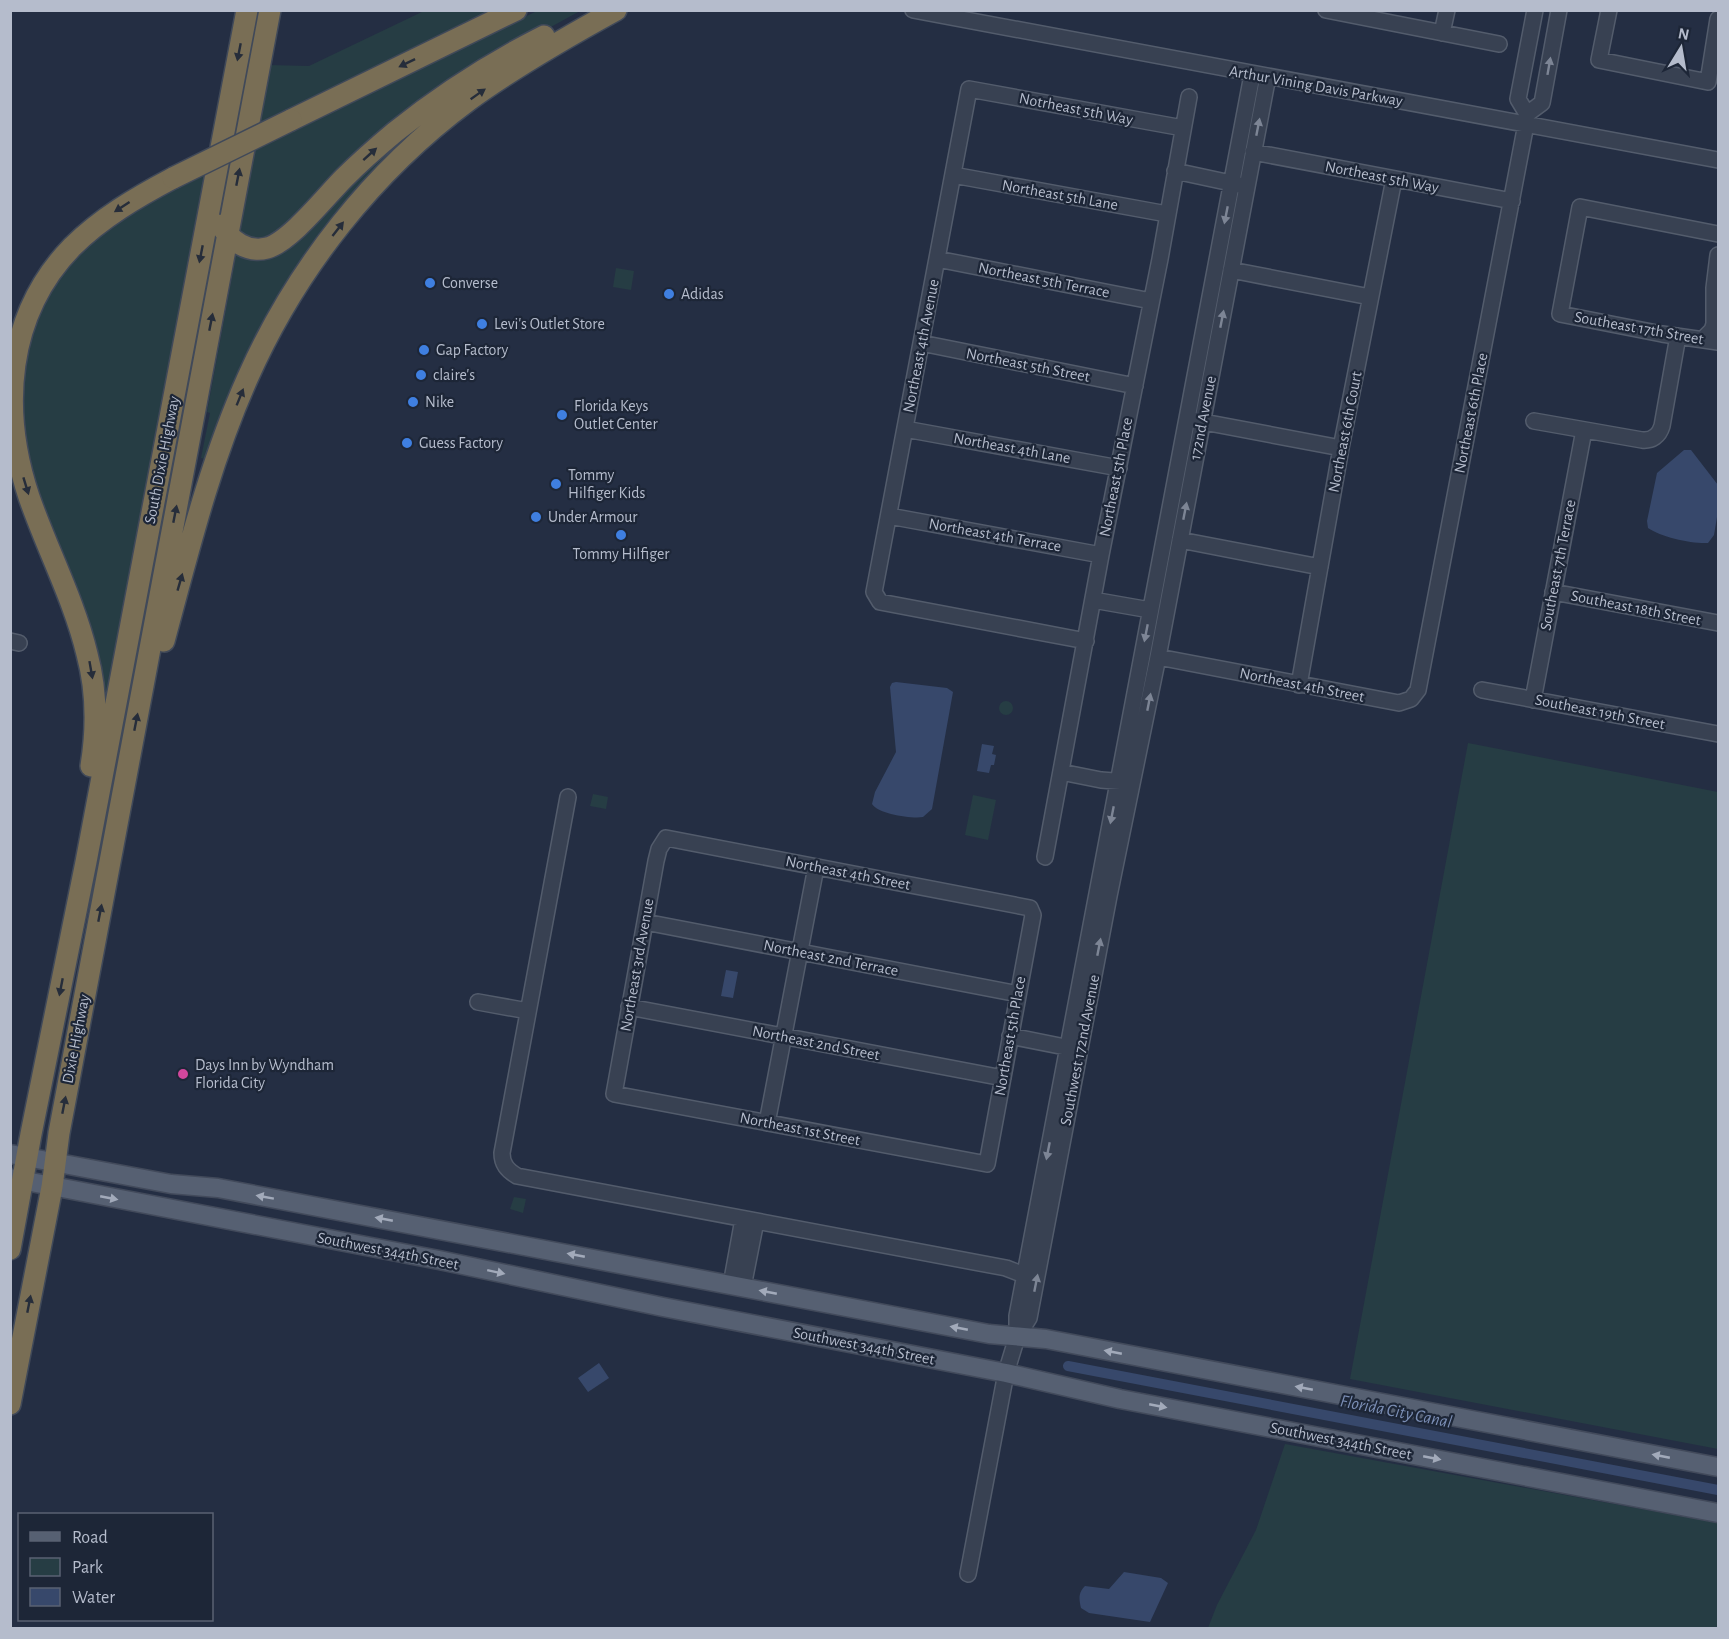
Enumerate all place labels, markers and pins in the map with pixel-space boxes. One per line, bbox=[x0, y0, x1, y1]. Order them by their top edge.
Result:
place label: Converse bbox=[442, 275, 498, 291]
marker: Converse bbox=[423, 276, 437, 290]
place label: Adidas bbox=[681, 286, 724, 302]
marker: Adidas bbox=[662, 287, 676, 301]
place label: Levi's Outlet Store bbox=[494, 316, 605, 332]
marker: Levi's Outlet Store bbox=[475, 317, 489, 331]
place label: Gap Factory bbox=[436, 342, 509, 359]
marker: Gap Factory bbox=[417, 343, 431, 357]
place label: claire's bbox=[433, 367, 475, 383]
marker: claire's bbox=[414, 368, 428, 382]
place label: Nike bbox=[425, 394, 454, 410]
marker: Nike bbox=[406, 395, 420, 409]
place label: Florida Keys Outlet Center bbox=[574, 398, 658, 432]
marker: Florida Keys Outlet Center bbox=[555, 408, 569, 422]
place label: Guess Factory bbox=[419, 435, 503, 452]
marker: Guess Factory bbox=[400, 436, 414, 450]
place label: Tommy Hilfiger Kids bbox=[568, 467, 646, 501]
marker: Tommy Hilfiger Kids bbox=[549, 477, 563, 491]
place label: Under Armour bbox=[548, 509, 638, 525]
marker: Under Armour bbox=[529, 510, 543, 524]
marker: Tommy Hilfiger bbox=[614, 528, 628, 542]
place label: Tommy Hilfiger bbox=[572, 546, 670, 563]
place label: Days Inn by Wyndham Florida City bbox=[195, 1057, 334, 1092]
marker: Days Inn by Wyndham Florida City bbox=[176, 1067, 190, 1081]

